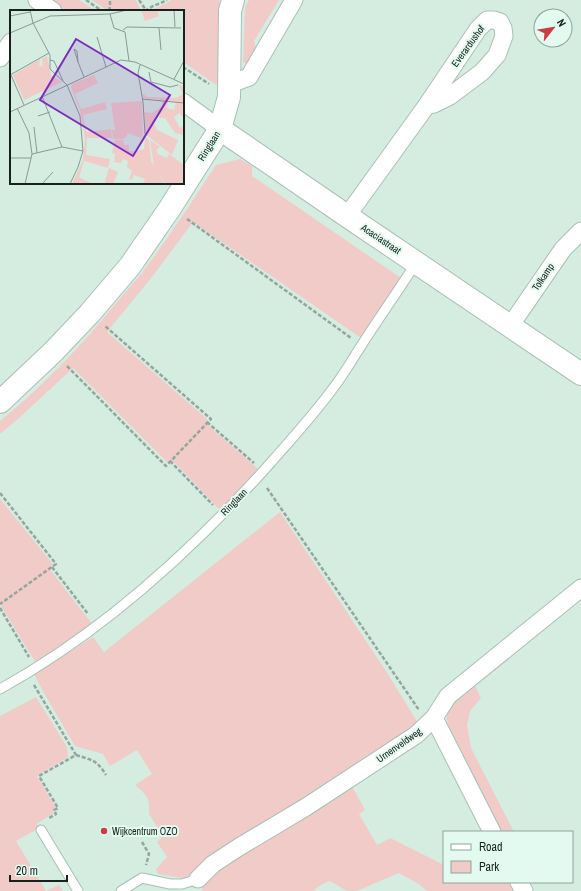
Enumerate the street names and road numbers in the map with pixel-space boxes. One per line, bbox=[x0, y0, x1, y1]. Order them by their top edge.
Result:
street label: Everardushof bbox=[448, 22, 488, 70]
street label: Ringlaan bbox=[195, 129, 223, 163]
street label: Acaciastraat bbox=[358, 220, 404, 258]
street label: Tolkamp bbox=[529, 260, 557, 293]
street label: Ringlaan bbox=[218, 486, 250, 518]
street label: Urnenveldweg bbox=[374, 724, 425, 765]

